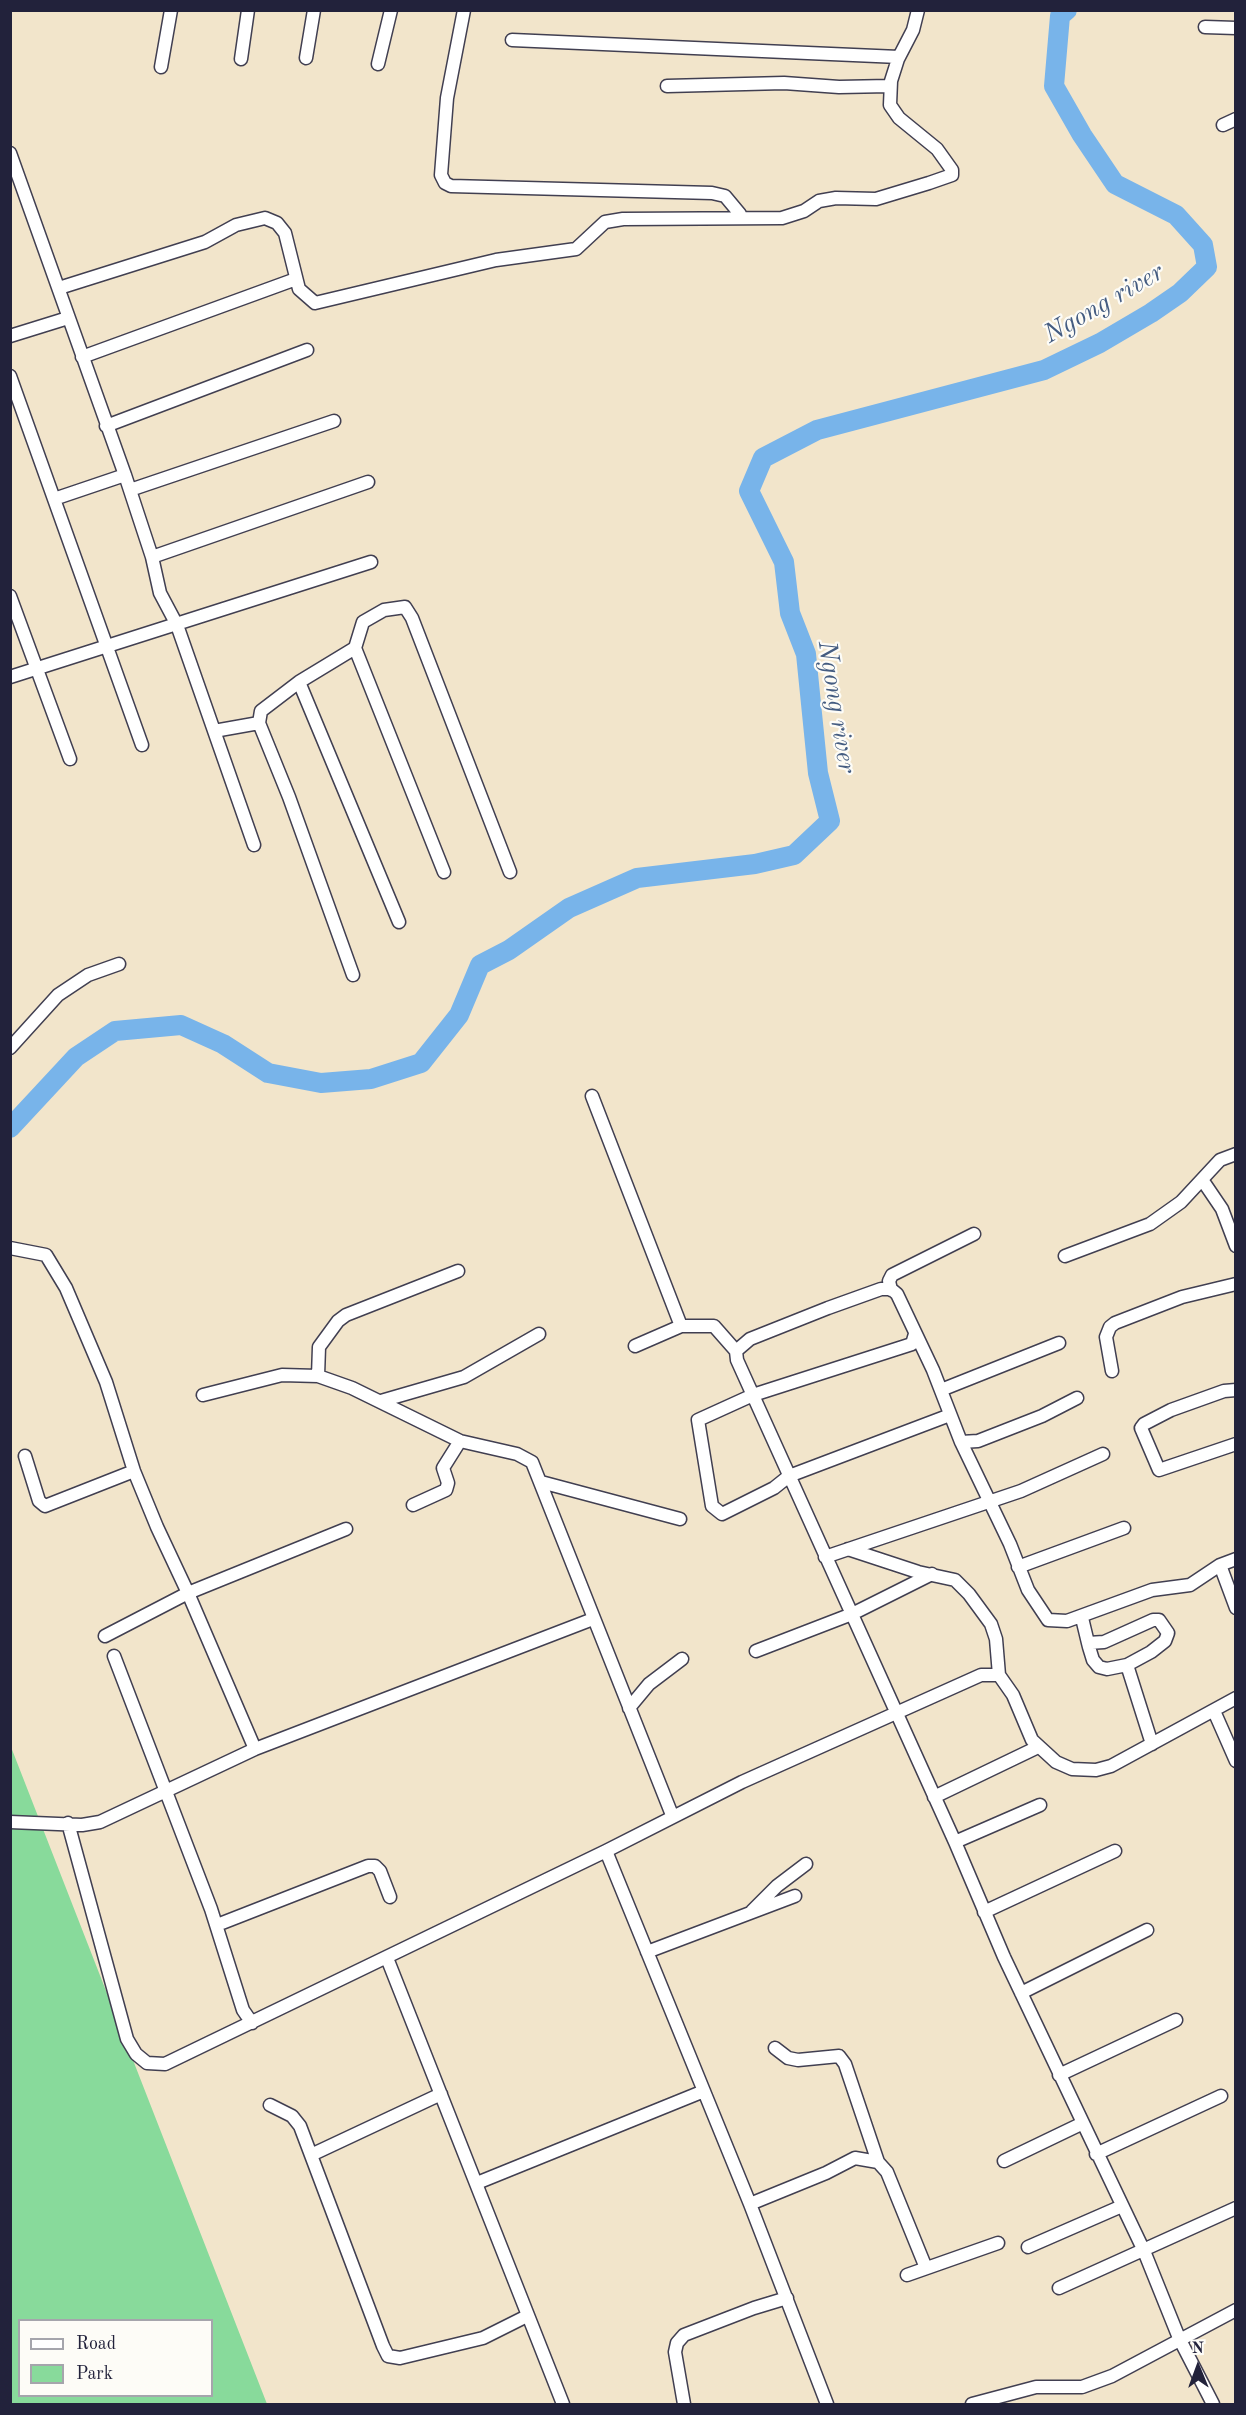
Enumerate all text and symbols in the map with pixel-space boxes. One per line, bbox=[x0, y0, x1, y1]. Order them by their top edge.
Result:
water label: Ngong river bbox=[1038, 257, 1170, 351]
water label: Ngong river bbox=[810, 639, 862, 775]
legend bbox=[18, 2319, 213, 2397]
text: Road bbox=[76, 2335, 116, 2353]
north arrow bbox=[1168, 2337, 1228, 2397]
text: N bbox=[1191, 2341, 1204, 2357]
text: Park bbox=[76, 2365, 113, 2383]

